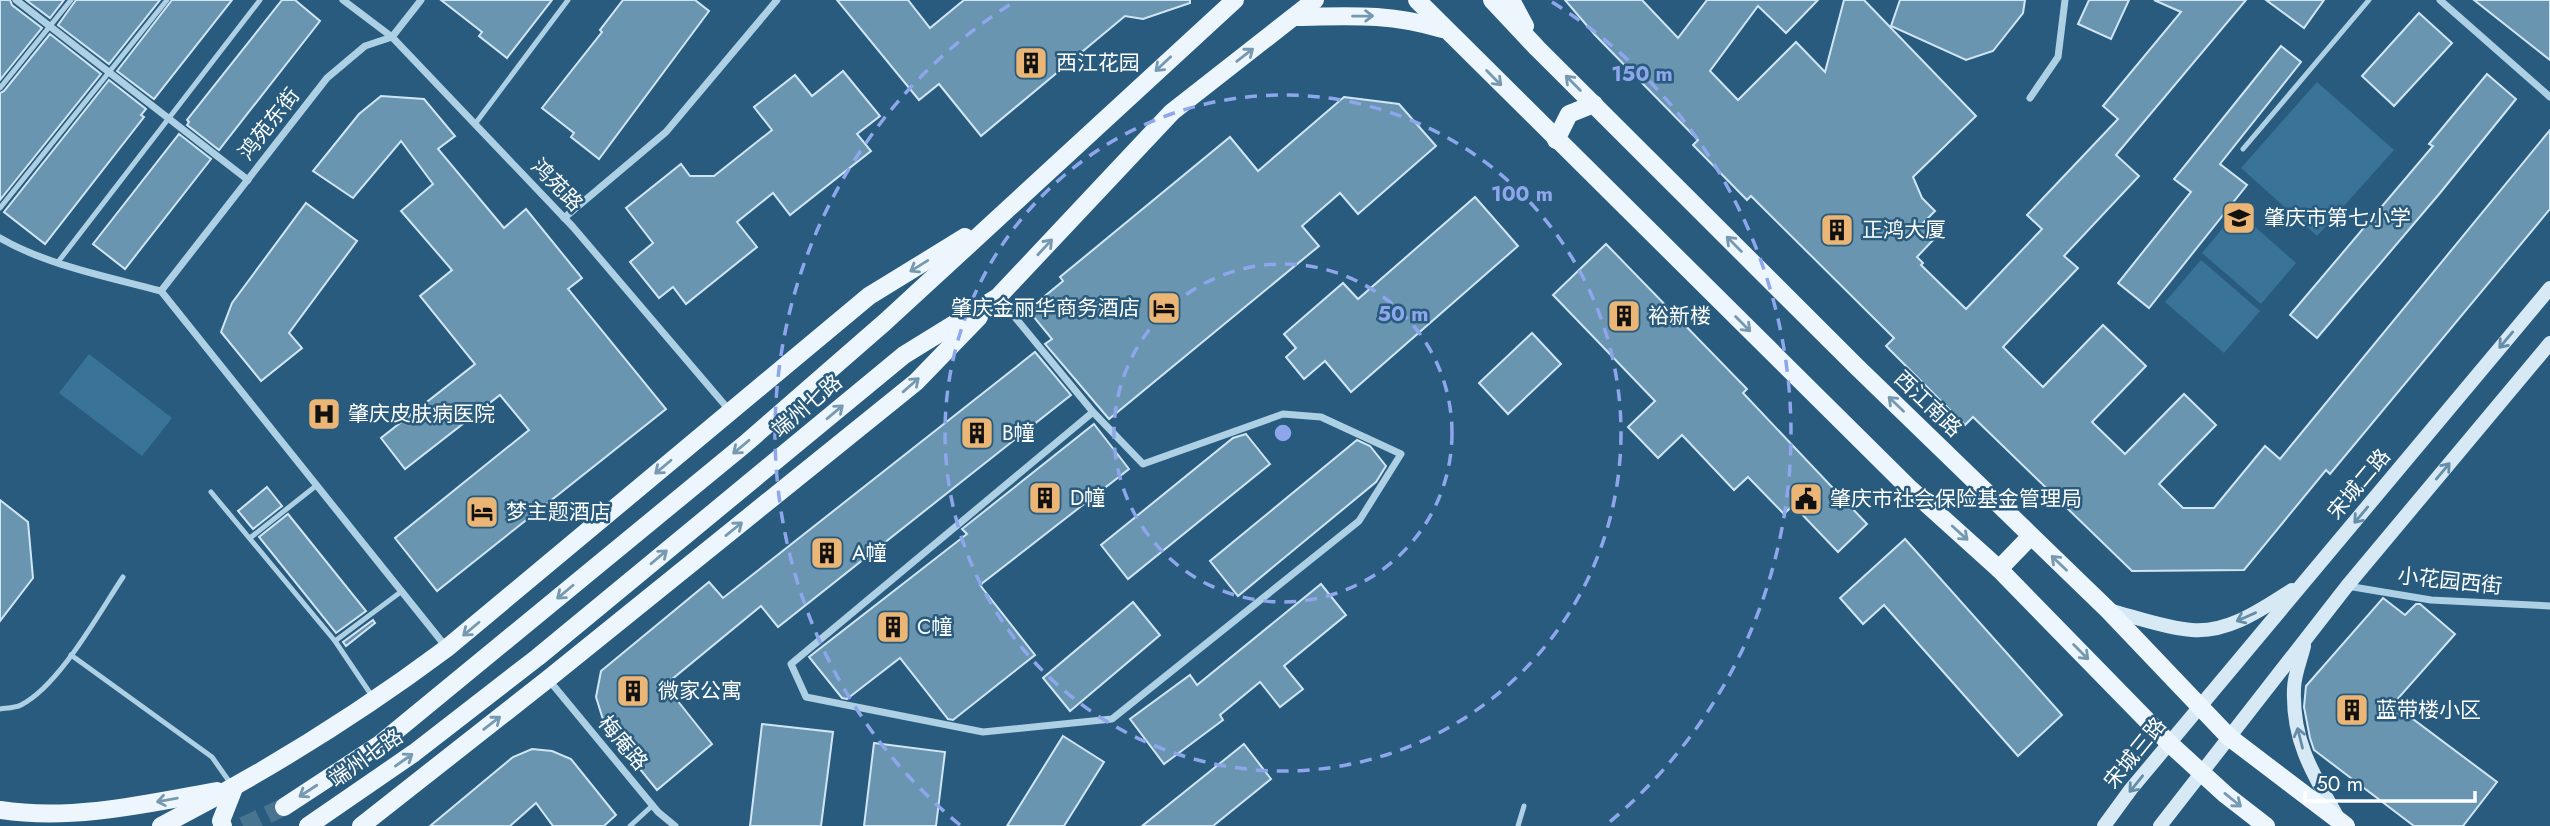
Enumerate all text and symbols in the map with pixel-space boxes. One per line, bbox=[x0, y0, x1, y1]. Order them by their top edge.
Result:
one-way arrow bbox=[1352, 9, 1375, 22]
building icon: 西江花园 bbox=[1012, 44, 1050, 82]
place label: 西江花园 bbox=[1056, 48, 1140, 78]
one-way arrow bbox=[1236, 48, 1254, 63]
one-way arrow bbox=[1155, 55, 1172, 72]
text: 150 m bbox=[1611, 59, 1673, 89]
one-way arrow bbox=[1485, 70, 1502, 87]
one-way arrow bbox=[1564, 75, 1581, 92]
street label: 鸿苑东街 bbox=[231, 82, 307, 166]
street label: 鸿苑路 bbox=[524, 152, 590, 218]
text: 100 m bbox=[1491, 179, 1553, 209]
school or university icon: 肇庆市第七小学 bbox=[2220, 199, 2258, 237]
place label: 肇庆市第七小学 bbox=[2264, 203, 2411, 233]
building icon: 正鸿大厦 bbox=[1818, 211, 1856, 249]
place label: 正鸿大厦 bbox=[1862, 215, 1946, 245]
one-way arrow bbox=[1726, 236, 1743, 253]
one-way arrow bbox=[1036, 239, 1053, 257]
one-way arrow bbox=[909, 259, 929, 273]
hotel icon: 肇庆金丽华商务酒店 bbox=[1145, 289, 1183, 327]
place label: 肇庆金丽华商务酒店 bbox=[951, 293, 1140, 323]
building icon: 裕新楼 bbox=[1605, 297, 1643, 335]
text: 50 m bbox=[1378, 299, 1428, 329]
place label: 裕新楼 bbox=[1648, 301, 1711, 331]
one-way arrow bbox=[1734, 316, 1751, 333]
one-way arrow bbox=[2498, 331, 2514, 349]
street label: 西江南路 bbox=[1887, 364, 1969, 444]
street label: 端州七路 bbox=[765, 368, 849, 444]
one-way arrow bbox=[902, 377, 920, 393]
hospital icon: 肇庆皮肤病医院 bbox=[305, 395, 343, 433]
one-way arrow bbox=[1887, 396, 1904, 413]
place label: 肇庆皮肤病医院 bbox=[348, 399, 495, 429]
one-way arrow bbox=[825, 405, 843, 420]
building icon: B幢 bbox=[958, 414, 996, 452]
place label: B幢 bbox=[1002, 418, 1035, 448]
centre of rings bbox=[1271, 421, 1295, 445]
one-way arrow bbox=[732, 439, 750, 455]
street label: 宋城二路 bbox=[2321, 442, 2397, 526]
one-way arrow bbox=[655, 459, 673, 475]
one-way arrow bbox=[2435, 463, 2451, 481]
building icon: D幢 bbox=[1026, 479, 1064, 517]
public building icon: 肇庆市社会保险基金管理局 bbox=[1787, 480, 1825, 518]
place label: D幢 bbox=[1070, 483, 1105, 513]
place label: 肇庆市社会保险基金管理局 bbox=[1830, 484, 2082, 514]
hotel icon: 梦主题酒店 bbox=[463, 493, 501, 531]
place label: 梦主题酒店 bbox=[506, 497, 611, 527]
one-way arrow bbox=[2353, 506, 2369, 524]
one-way arrow bbox=[725, 521, 743, 536]
one-way arrow bbox=[1951, 525, 1968, 542]
building icon: A幢 bbox=[808, 534, 846, 572]
place label: A幢 bbox=[852, 538, 887, 568]
one-way arrow bbox=[650, 549, 668, 565]
one-way arrow bbox=[2050, 554, 2067, 571]
street label: 小花园西街 bbox=[2396, 561, 2504, 601]
one-way arrow bbox=[557, 584, 575, 600]
building icon: C幢 bbox=[874, 608, 912, 646]
one-way arrow bbox=[2236, 611, 2257, 624]
place label: C幢 bbox=[917, 612, 952, 642]
one-way arrow bbox=[462, 621, 480, 637]
one-way arrow bbox=[2073, 643, 2090, 660]
building icon: 微家公寓 bbox=[614, 672, 652, 710]
place label: 微家公寓 bbox=[658, 676, 742, 706]
building icon: 蓝带楼小区 bbox=[2333, 691, 2371, 729]
place label: 蓝带楼小区 bbox=[2376, 695, 2481, 725]
street label: 梅庵路 bbox=[591, 709, 655, 777]
street label: 宋城三路 bbox=[2097, 711, 2173, 795]
one-way arrow bbox=[482, 716, 500, 731]
street label: 端州七路 bbox=[323, 722, 409, 794]
one-way arrow bbox=[2293, 727, 2306, 750]
one-way arrow bbox=[394, 753, 413, 767]
scale bar bbox=[2305, 760, 2475, 804]
text: 50 m bbox=[2316, 769, 2363, 799]
one-way arrow bbox=[2128, 774, 2143, 792]
one-way arrow bbox=[299, 783, 318, 798]
one-way arrow bbox=[2223, 793, 2242, 808]
one-way arrow bbox=[156, 794, 179, 807]

